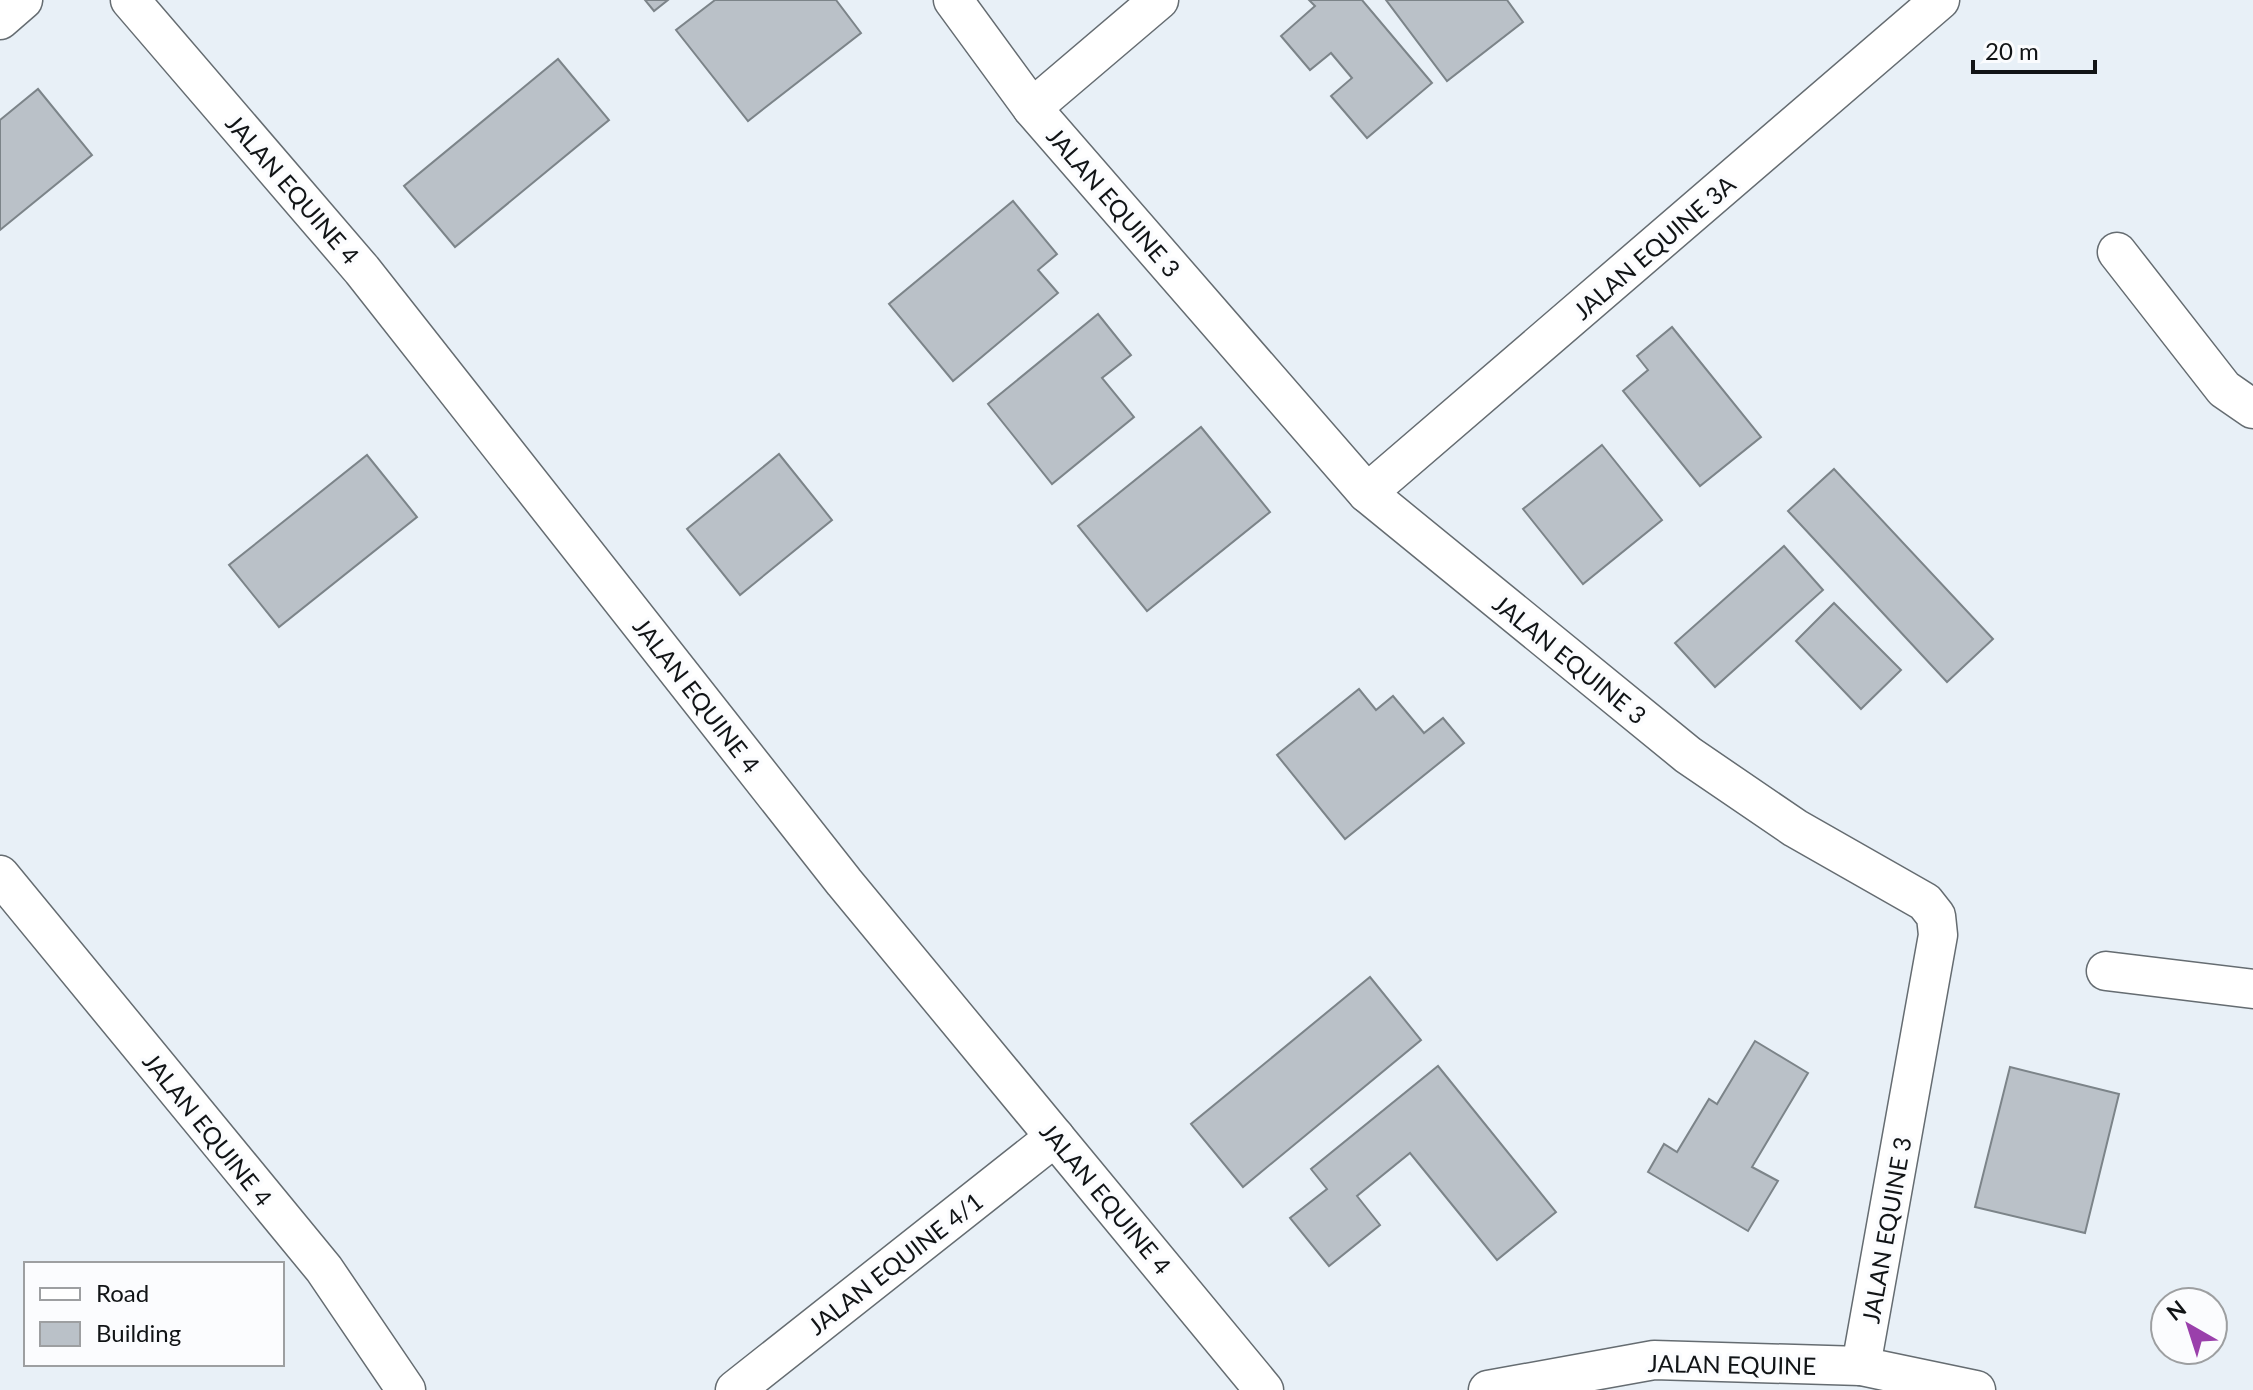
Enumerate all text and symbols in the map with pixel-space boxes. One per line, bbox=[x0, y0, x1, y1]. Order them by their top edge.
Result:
scale bar bbox=[1973, 24, 2095, 74]
text: 20 m bbox=[1985, 36, 2039, 65]
street label: JALAN EQUINE 4 bbox=[220, 108, 366, 270]
street label: JALAN EQUINE 3 bbox=[1041, 121, 1187, 283]
street label: JALAN EQUINE 3A bbox=[1567, 168, 1741, 325]
street label: JALAN EQUINE 3 bbox=[1488, 588, 1652, 730]
street label: JALAN EQUINE 4 bbox=[628, 612, 767, 778]
street label: JALAN EQUINE 4 bbox=[137, 1047, 279, 1211]
street label: JALAN EQUINE 4 bbox=[1034, 1116, 1178, 1280]
street label: JALAN EQUINE 3 bbox=[1855, 1135, 1917, 1325]
street label: JALAN EQUINE 4/1 bbox=[802, 1186, 988, 1340]
legend bbox=[24, 1262, 284, 1366]
text: Road bbox=[96, 1278, 149, 1307]
north arrow bbox=[2149, 1286, 2229, 1366]
text: N bbox=[2161, 1294, 2191, 1326]
text: Building bbox=[96, 1318, 181, 1347]
street label: JALAN EQUINE bbox=[1648, 1348, 1816, 1380]

